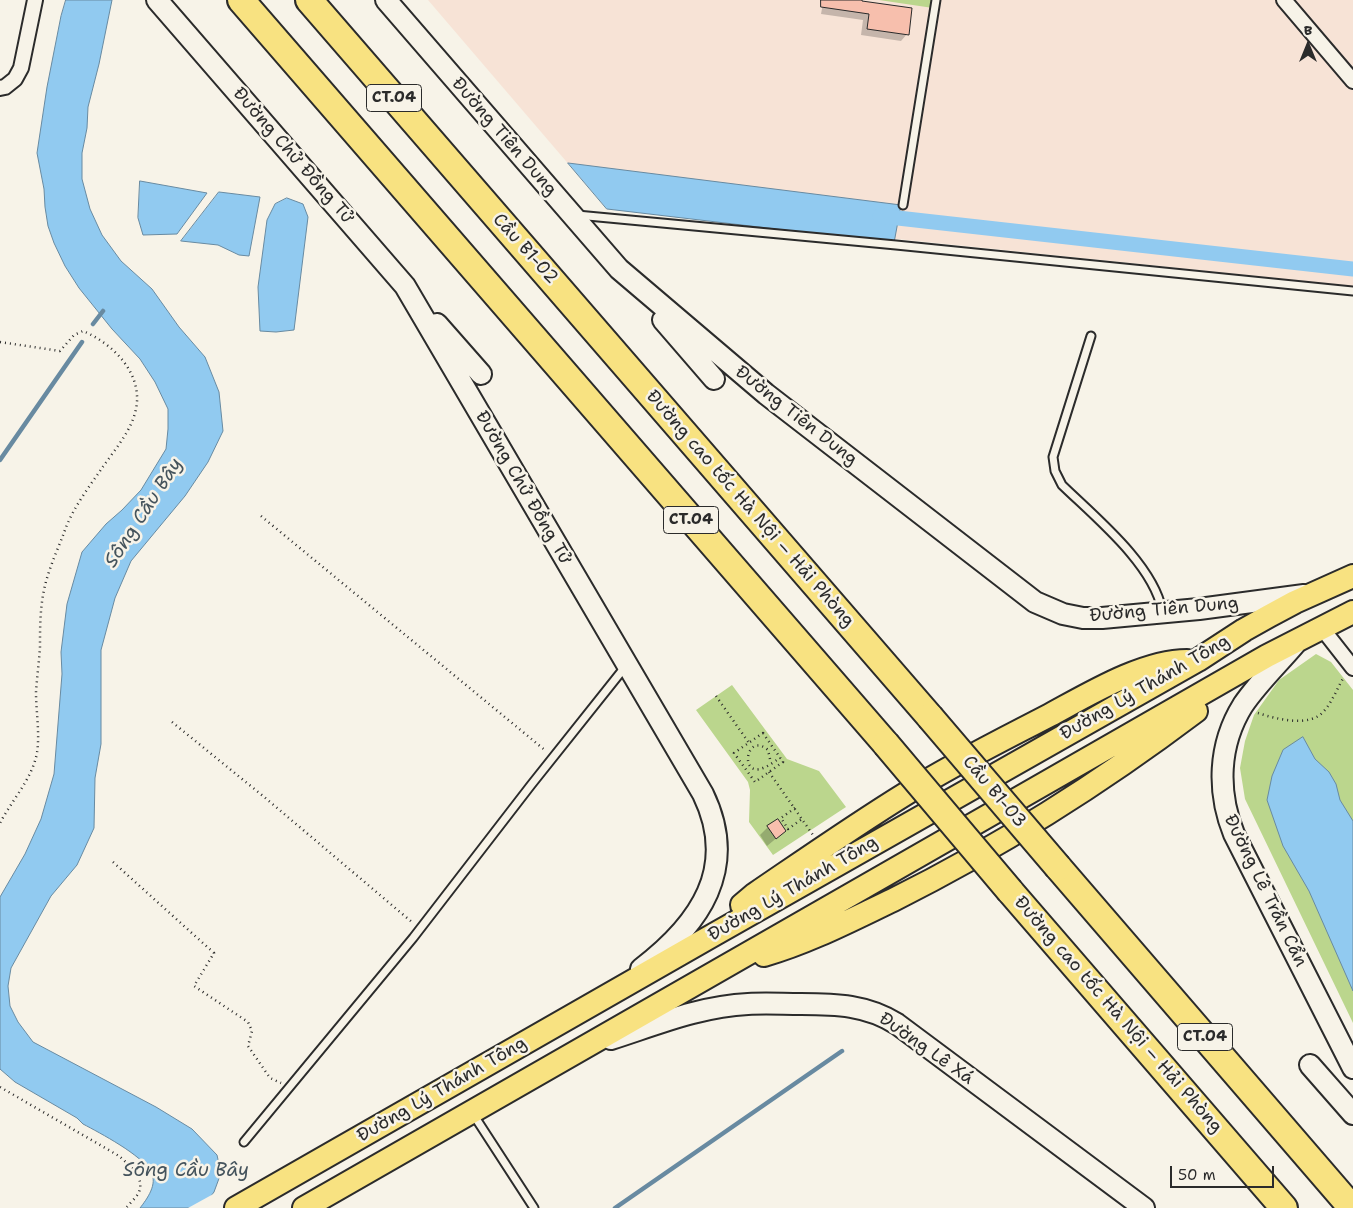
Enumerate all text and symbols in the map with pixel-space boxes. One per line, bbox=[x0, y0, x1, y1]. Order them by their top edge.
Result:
north arrow bbox=[1283, 20, 1333, 70]
text: B bbox=[1304, 21, 1312, 39]
street label: Đường Tiên Dung bbox=[447, 73, 561, 201]
street label: Đường Chử Đồng Tử bbox=[228, 83, 358, 229]
road number: CT.04 bbox=[366, 85, 422, 112]
street label: Cầu B1-02 bbox=[488, 209, 562, 289]
street label: Đường Tiên Dung bbox=[730, 361, 862, 471]
street label: Đường cao tốc Hà Nội – Hải Phòng bbox=[641, 386, 859, 632]
street label: Đường Chử Đồng Tử bbox=[470, 407, 576, 569]
water label: Sông Cầu Bây bbox=[100, 454, 188, 572]
road number: CT.04 bbox=[664, 506, 718, 534]
street label: Đường Tiên Dung bbox=[1089, 593, 1239, 627]
street label: Đường Lý Thánh Tông bbox=[1056, 631, 1234, 745]
street label: Cầu B1-03 bbox=[958, 752, 1030, 832]
street label: Đường Lê Trần Cẩn bbox=[1219, 811, 1311, 971]
street label: Đường Lý Thánh Tông bbox=[704, 832, 882, 946]
street label: Đường cao tốc Hà Nội – Hải Phòng bbox=[1009, 892, 1227, 1138]
street label: Đường Lê Xá bbox=[874, 1008, 978, 1090]
road number: CT.04 bbox=[1178, 1024, 1232, 1050]
street label: Đường Lý Thánh Tông bbox=[353, 1033, 531, 1147]
scale bar bbox=[1173, 1156, 1277, 1188]
water label: Sông Cầu Bây bbox=[123, 1160, 249, 1182]
text: 50 m bbox=[1178, 1165, 1216, 1185]

